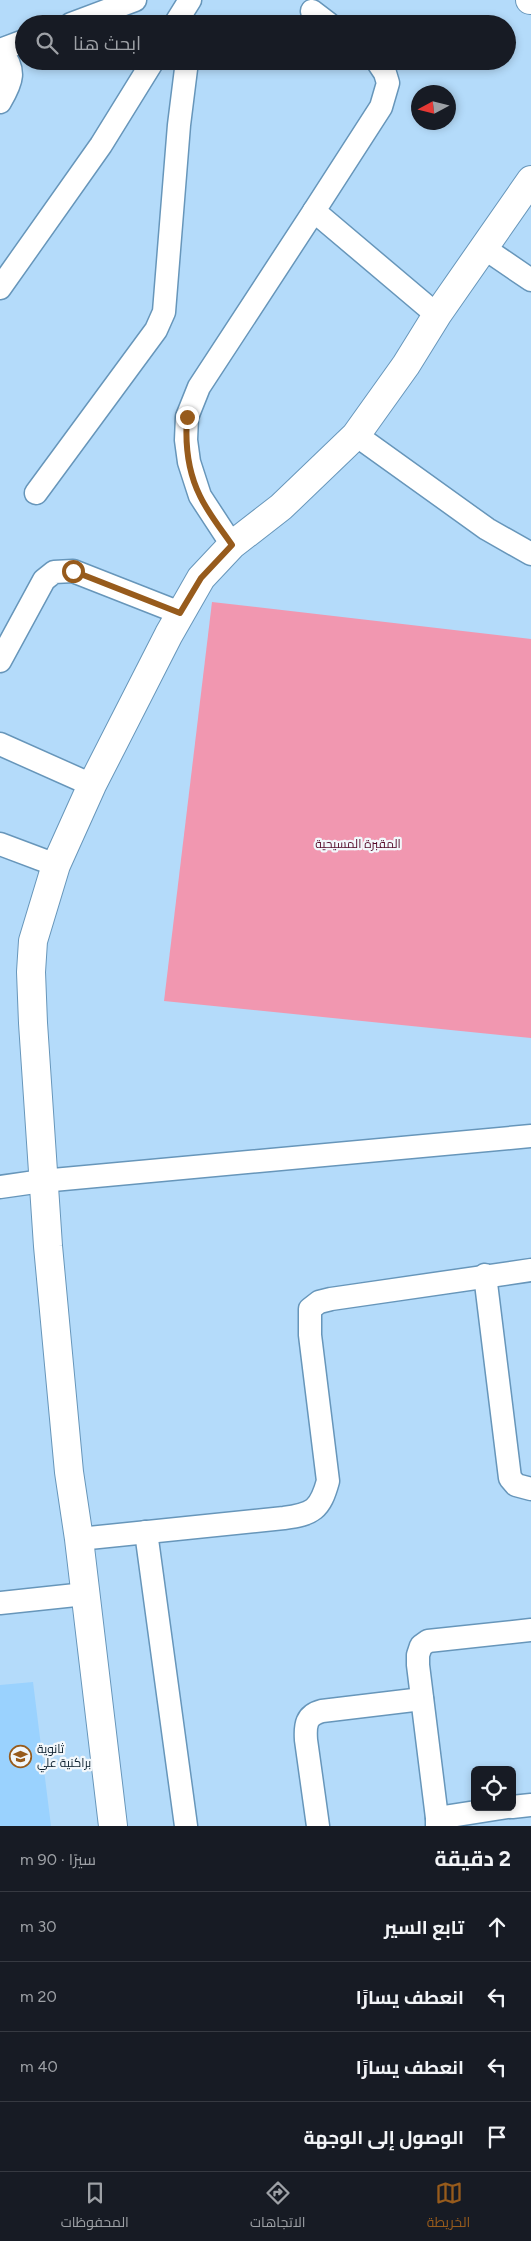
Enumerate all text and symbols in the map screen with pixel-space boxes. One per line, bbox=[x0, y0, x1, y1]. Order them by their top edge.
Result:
search box bbox=[15, 15, 516, 70]
icon: search bbox=[33, 29, 61, 57]
text: ابحث هنا bbox=[73, 32, 141, 55]
north arrow bbox=[411, 85, 456, 130]
route end bbox=[176, 406, 199, 429]
route start bbox=[62, 560, 85, 583]
park label: المقبرة المسيحية bbox=[315, 837, 401, 851]
place label: ثانوية براكنية علي bbox=[37, 1742, 91, 1773]
school or university icon: ثانوية براكنية علي bbox=[9, 1744, 33, 1768]
map controls bbox=[471, 1766, 516, 1811]
button: locate bbox=[471, 1766, 516, 1811]
text: 2 دقيقة bbox=[434, 1846, 511, 1871]
text: سيرًا · 90 m bbox=[20, 1850, 96, 1869]
icon: ahead bbox=[483, 1913, 511, 1941]
text: تابع السير bbox=[384, 1916, 464, 1939]
text: 30 m bbox=[20, 1917, 57, 1936]
icon: left bbox=[483, 1983, 511, 2011]
text: انعطف يسارًا bbox=[356, 1986, 464, 2009]
text: 20 m bbox=[20, 1987, 57, 2006]
icon: left bbox=[483, 2053, 511, 2081]
text: انعطف يسارًا bbox=[356, 2056, 464, 2079]
text: 40 m bbox=[20, 2057, 58, 2076]
icon: arrive bbox=[483, 2123, 511, 2151]
text: الوصول إلى الوجهة bbox=[304, 2126, 464, 2149]
tab: المحفوظات bbox=[61, 2179, 129, 2235]
tab: الاتجاهات bbox=[250, 2179, 305, 2235]
tab: الخريطة bbox=[427, 2179, 470, 2235]

